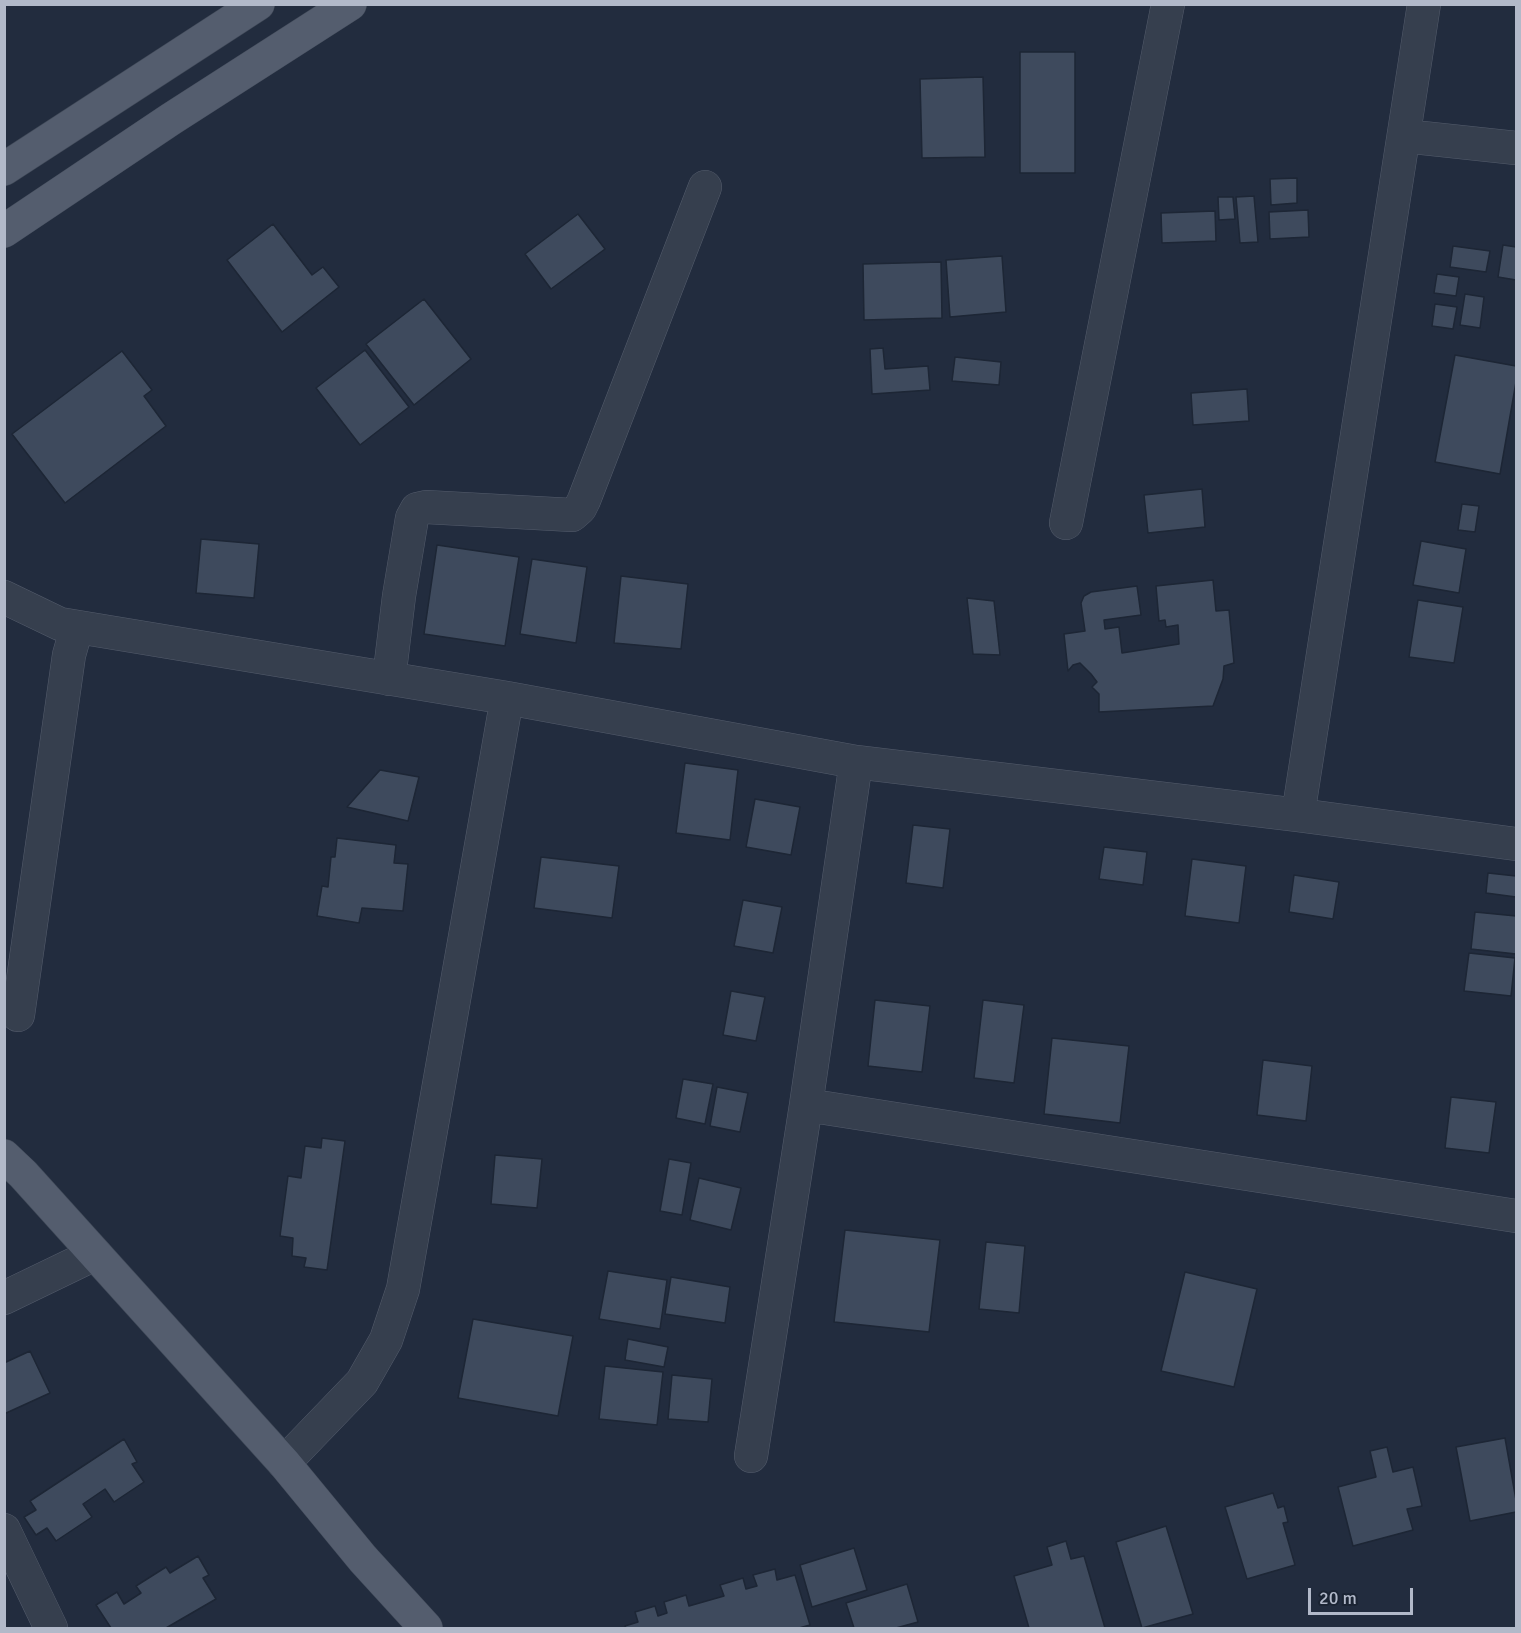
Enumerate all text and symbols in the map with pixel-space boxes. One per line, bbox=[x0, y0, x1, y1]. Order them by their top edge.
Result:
scale bar bbox=[1311, 1576, 1416, 1614]
text: 20 m bbox=[1319, 1587, 1357, 1609]

